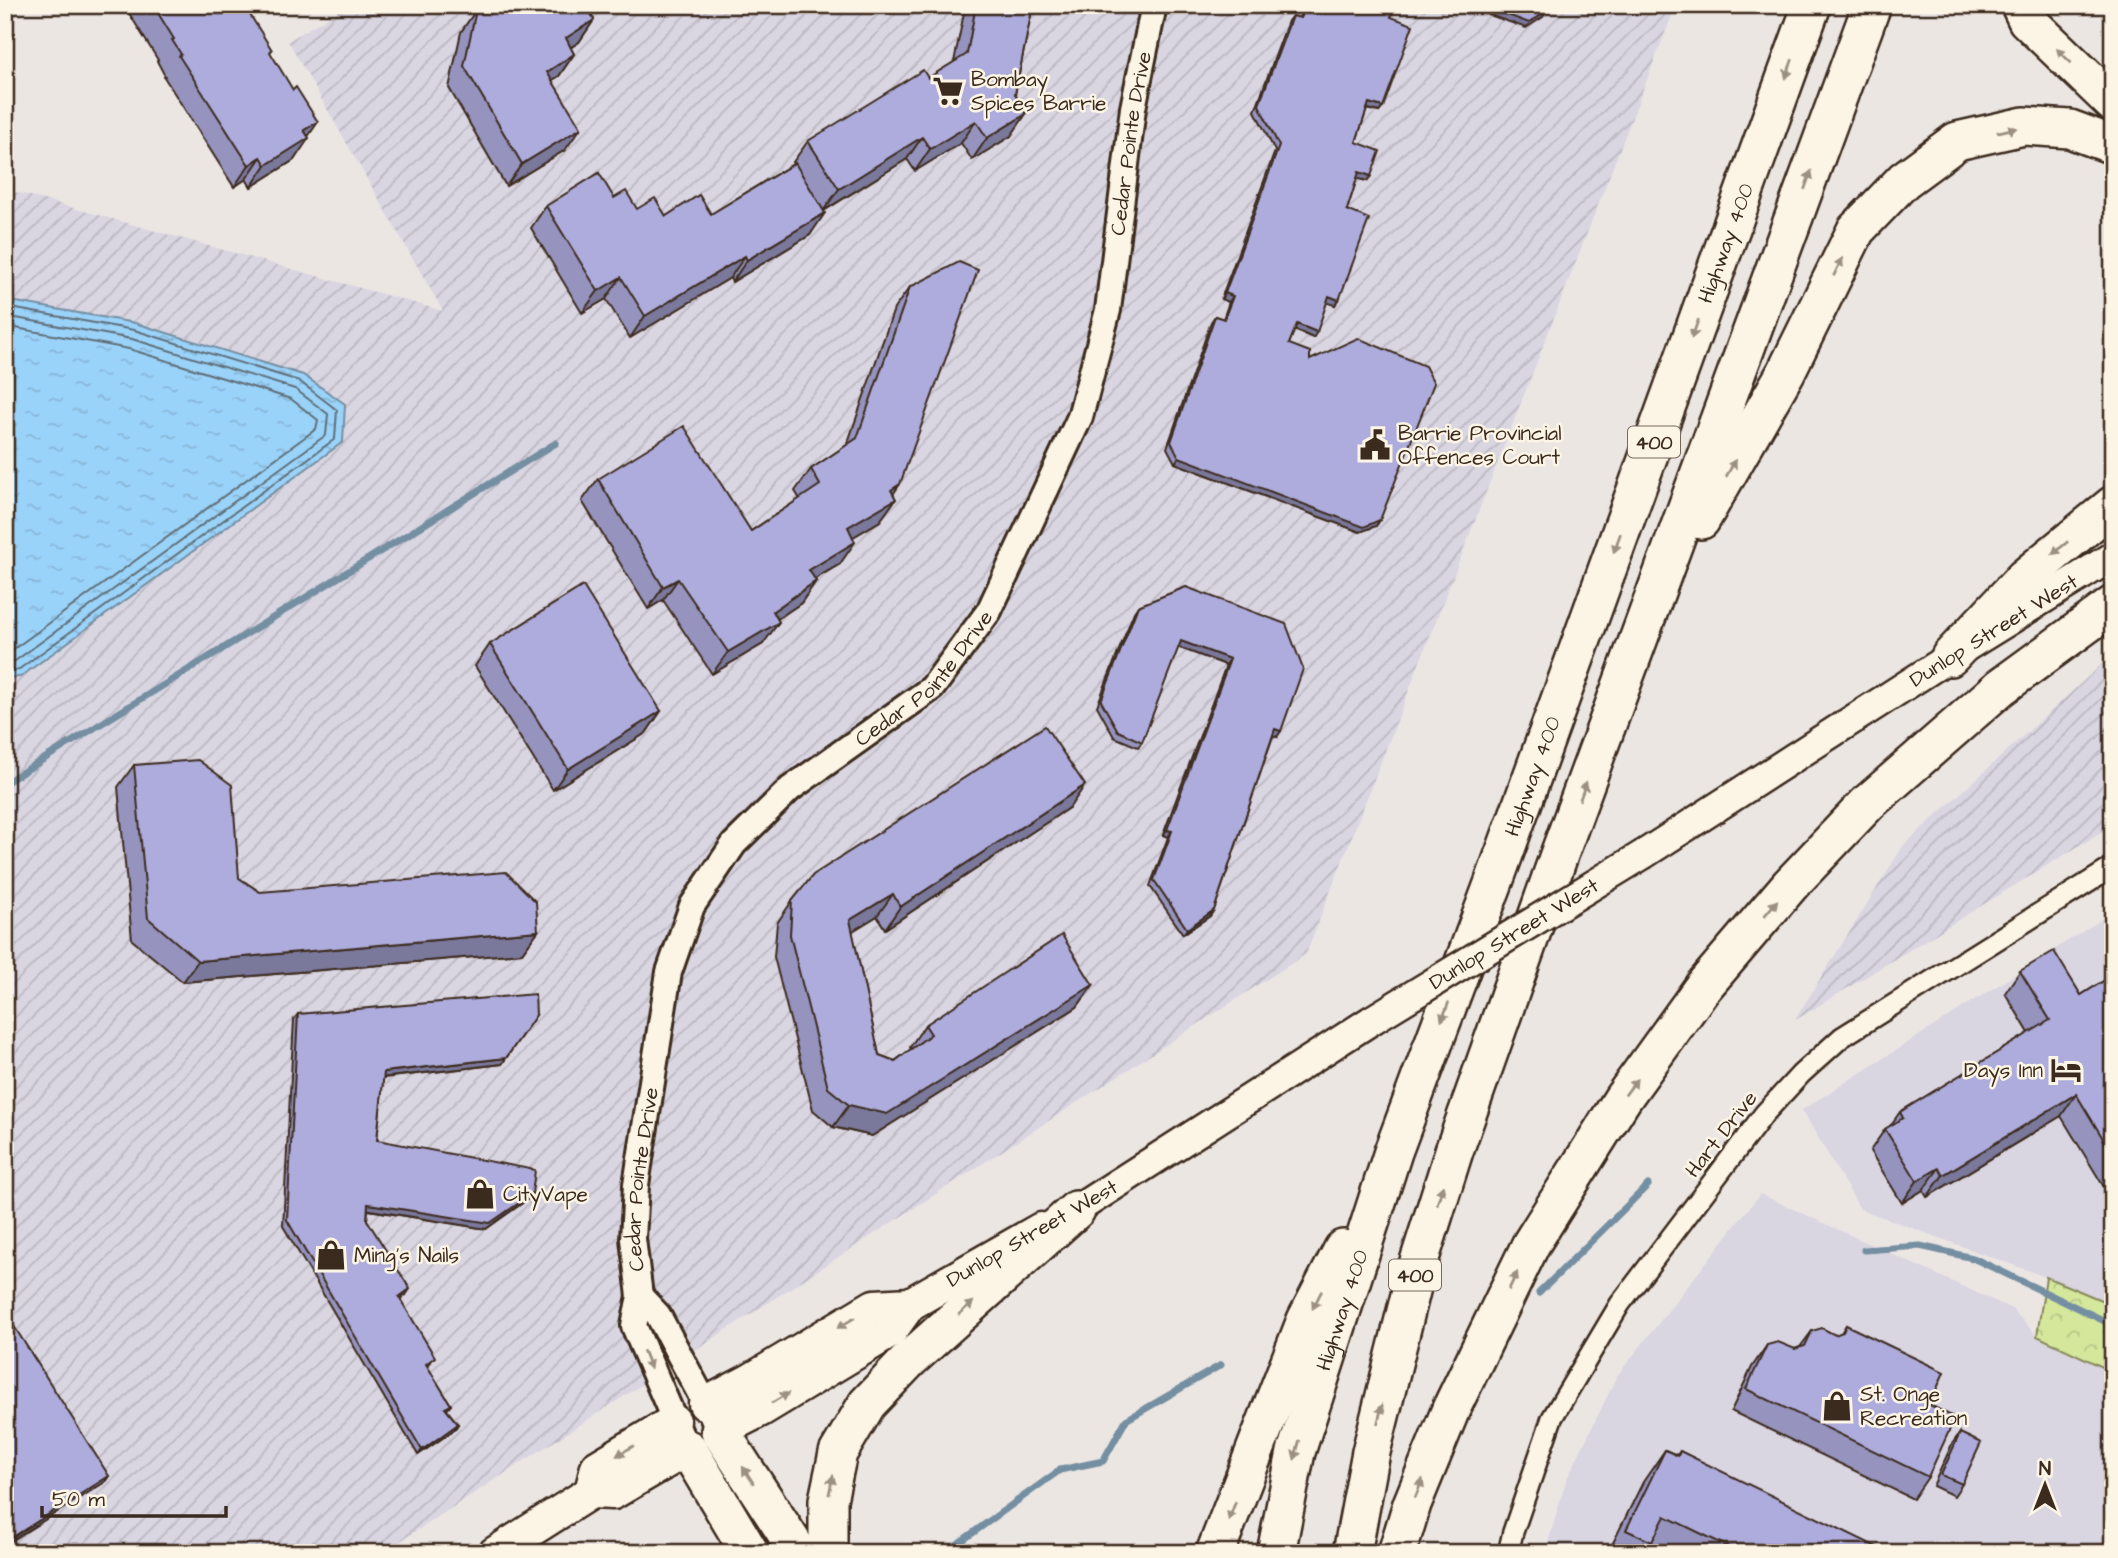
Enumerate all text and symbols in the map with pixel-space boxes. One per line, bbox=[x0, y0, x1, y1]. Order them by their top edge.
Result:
one-way arrow bbox=[2055, 47, 2072, 64]
street label: Cedar Pointe Drive bbox=[1103, 49, 1159, 237]
one-way arrow bbox=[1783, 59, 1794, 80]
place label: Bombay Spices Barrie bbox=[971, 65, 1106, 119]
supermarket icon: Bombay Spices Barrie bbox=[931, 74, 965, 108]
one-way arrow bbox=[1996, 124, 2018, 135]
one-way arrow bbox=[1802, 170, 1813, 191]
street label: Highway 400 bbox=[1691, 179, 1761, 307]
one-way arrow bbox=[1832, 257, 1844, 277]
one-way arrow bbox=[1689, 319, 1700, 340]
place label: Barrie Provincial Offences Court bbox=[1398, 419, 1562, 472]
road number: 400 bbox=[1628, 426, 1680, 458]
public building icon: Barrie Provincial Offences Court bbox=[1358, 428, 1392, 462]
one-way arrow bbox=[1725, 458, 1737, 478]
one-way arrow bbox=[1611, 533, 1622, 554]
one-way arrow bbox=[2052, 541, 2070, 556]
street label: Dunlop Street West bbox=[1904, 567, 2084, 694]
street label: Cedar Pointe Drive bbox=[849, 604, 1000, 753]
street label: Highway 400 bbox=[1498, 712, 1568, 840]
one-way arrow bbox=[1578, 780, 1589, 801]
street label: Dunlop Street West bbox=[1424, 871, 1605, 997]
one-way arrow bbox=[1763, 899, 1778, 917]
one-way arrow bbox=[1439, 1002, 1450, 1023]
hotel icon: Days Inn bbox=[2049, 1053, 2083, 1087]
place label: Days Inn bbox=[1964, 1056, 2043, 1087]
one-way arrow bbox=[1623, 1078, 1637, 1096]
street label: Cedar Pointe Drive bbox=[619, 1085, 666, 1273]
street label: Hart Drive bbox=[1678, 1085, 1764, 1184]
street label: Dunlop Street West bbox=[941, 1172, 1124, 1295]
shop icon: CityVape bbox=[463, 1177, 497, 1211]
place label: CityVape bbox=[503, 1180, 588, 1211]
one-way arrow bbox=[1435, 1184, 1446, 1205]
shop icon: Ming's Nails bbox=[314, 1238, 348, 1272]
place label: Ming's Nails bbox=[354, 1241, 459, 1272]
street label: Highway 400 bbox=[1309, 1246, 1375, 1375]
road number: 400 bbox=[1389, 1260, 1441, 1290]
one-way arrow bbox=[1507, 1271, 1518, 1291]
one-way arrow bbox=[1311, 1290, 1322, 1310]
one-way arrow bbox=[958, 1301, 975, 1317]
one-way arrow bbox=[836, 1316, 855, 1329]
one-way arrow bbox=[642, 1349, 653, 1370]
place label: St. Onge Recreation bbox=[1860, 1380, 1967, 1433]
shop icon: St. Onge Recreation bbox=[1820, 1389, 1854, 1423]
one-way arrow bbox=[771, 1392, 790, 1404]
one-way arrow bbox=[1375, 1403, 1386, 1425]
one-way arrow bbox=[1292, 1440, 1302, 1461]
one-way arrow bbox=[615, 1444, 634, 1457]
north arrow bbox=[2010, 1450, 2080, 1520]
text: N bbox=[2039, 1456, 2051, 1483]
one-way arrow bbox=[742, 1466, 755, 1485]
scale bar bbox=[42, 1474, 226, 1518]
one-way arrow bbox=[826, 1474, 837, 1496]
one-way arrow bbox=[1413, 1477, 1424, 1498]
text: 50 m bbox=[52, 1485, 106, 1514]
one-way arrow bbox=[1226, 1500, 1237, 1521]

